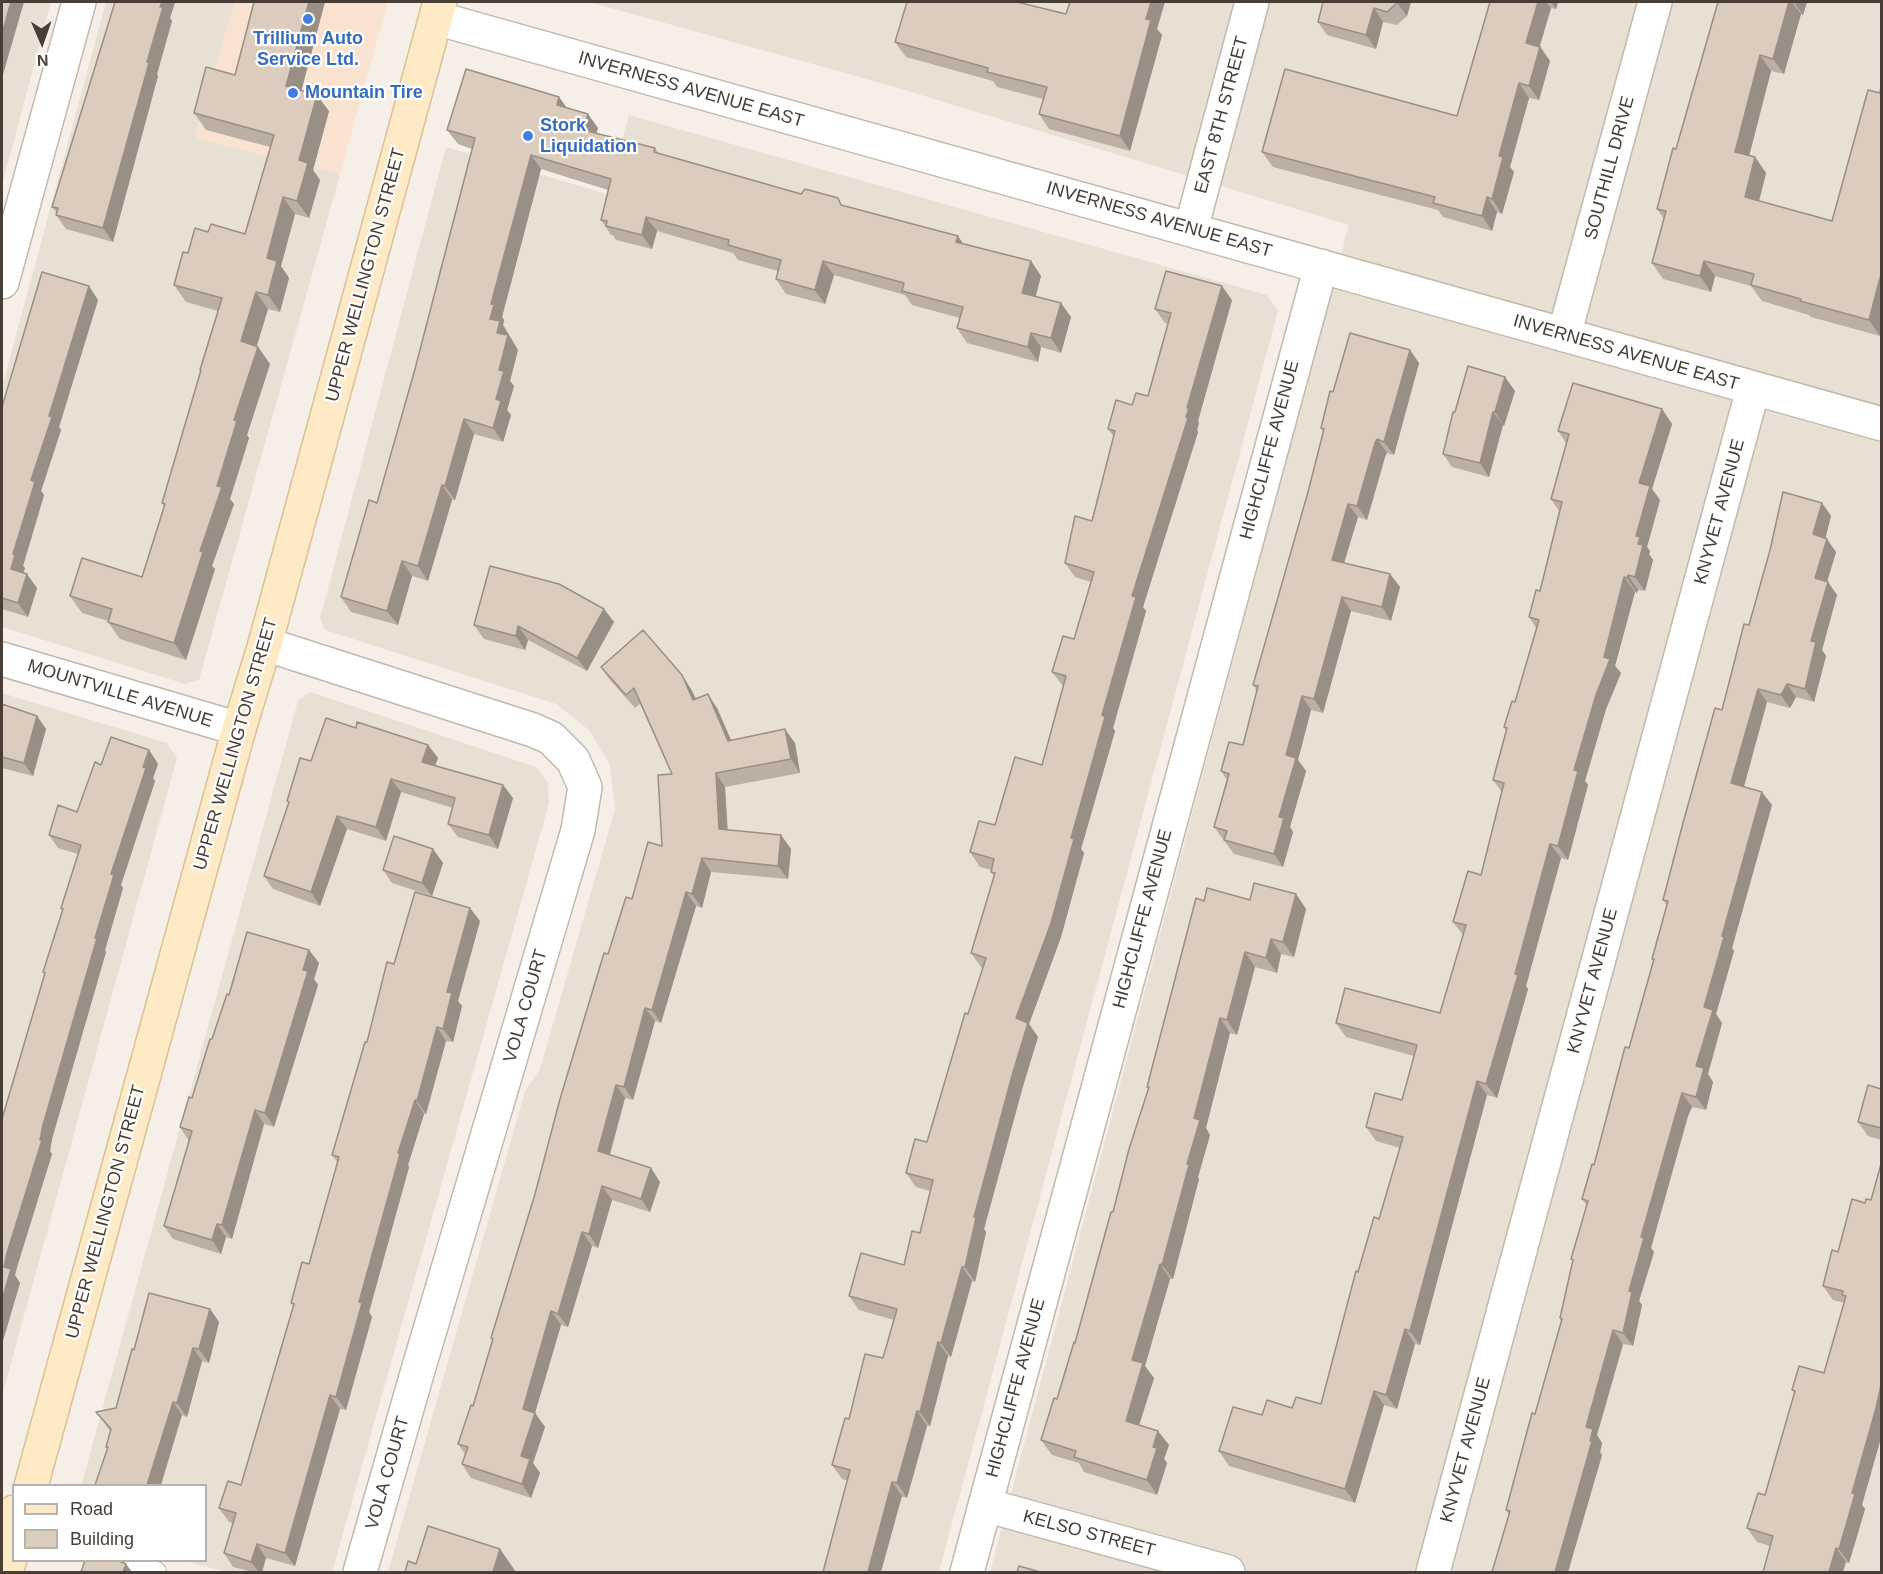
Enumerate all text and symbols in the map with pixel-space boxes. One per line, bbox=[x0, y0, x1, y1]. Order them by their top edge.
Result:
north arrow bbox=[12, 12, 72, 72]
marker: Trillium Auto Service Ltd. bbox=[301, 12, 315, 26]
place label: Trillium Auto Service Ltd. bbox=[253, 28, 363, 70]
street label: EAST 8TH STREET bbox=[1191, 34, 1253, 196]
street label: INVERNESS AVENUE EAST bbox=[576, 47, 806, 133]
text: N bbox=[37, 52, 49, 69]
place label: Mountain Tire bbox=[305, 82, 423, 104]
marker: Mountain Tire bbox=[286, 86, 300, 100]
street label: SOUTHILL DRIVE bbox=[1580, 94, 1640, 242]
place label: Stork Liquidation bbox=[540, 115, 637, 158]
marker: Stork Liquidation bbox=[521, 129, 535, 143]
street label: UPPER WELLINGTON STREET bbox=[322, 146, 410, 404]
street label: INVERNESS AVENUE EAST bbox=[1044, 177, 1274, 263]
street label: INVERNESS AVENUE EAST bbox=[1511, 310, 1741, 396]
street label: HIGHCLIFFE AVENUE bbox=[1236, 358, 1304, 542]
street label: KNYVET AVENUE bbox=[1690, 437, 1750, 587]
street label: UPPER WELLINGTON STREET bbox=[190, 615, 282, 873]
street label: MOUNTVILLE AVENUE bbox=[25, 656, 215, 732]
street label: HIGHCLIFFE AVENUE bbox=[1109, 827, 1177, 1011]
street label: KNYVET AVENUE bbox=[1563, 906, 1623, 1056]
street label: VOLA COURT bbox=[500, 947, 552, 1065]
street label: UPPER WELLINGTON STREET bbox=[62, 1083, 150, 1341]
street label: HIGHCLIFFE AVENUE bbox=[982, 1296, 1050, 1480]
street label: KNYVET AVENUE bbox=[1436, 1375, 1496, 1525]
street label: VOLA COURT bbox=[362, 1414, 414, 1532]
legend bbox=[12, 1484, 207, 1562]
text: Road bbox=[70, 1499, 113, 1519]
street label: KELSO STREET bbox=[1021, 1506, 1157, 1562]
text: Building bbox=[70, 1529, 134, 1549]

